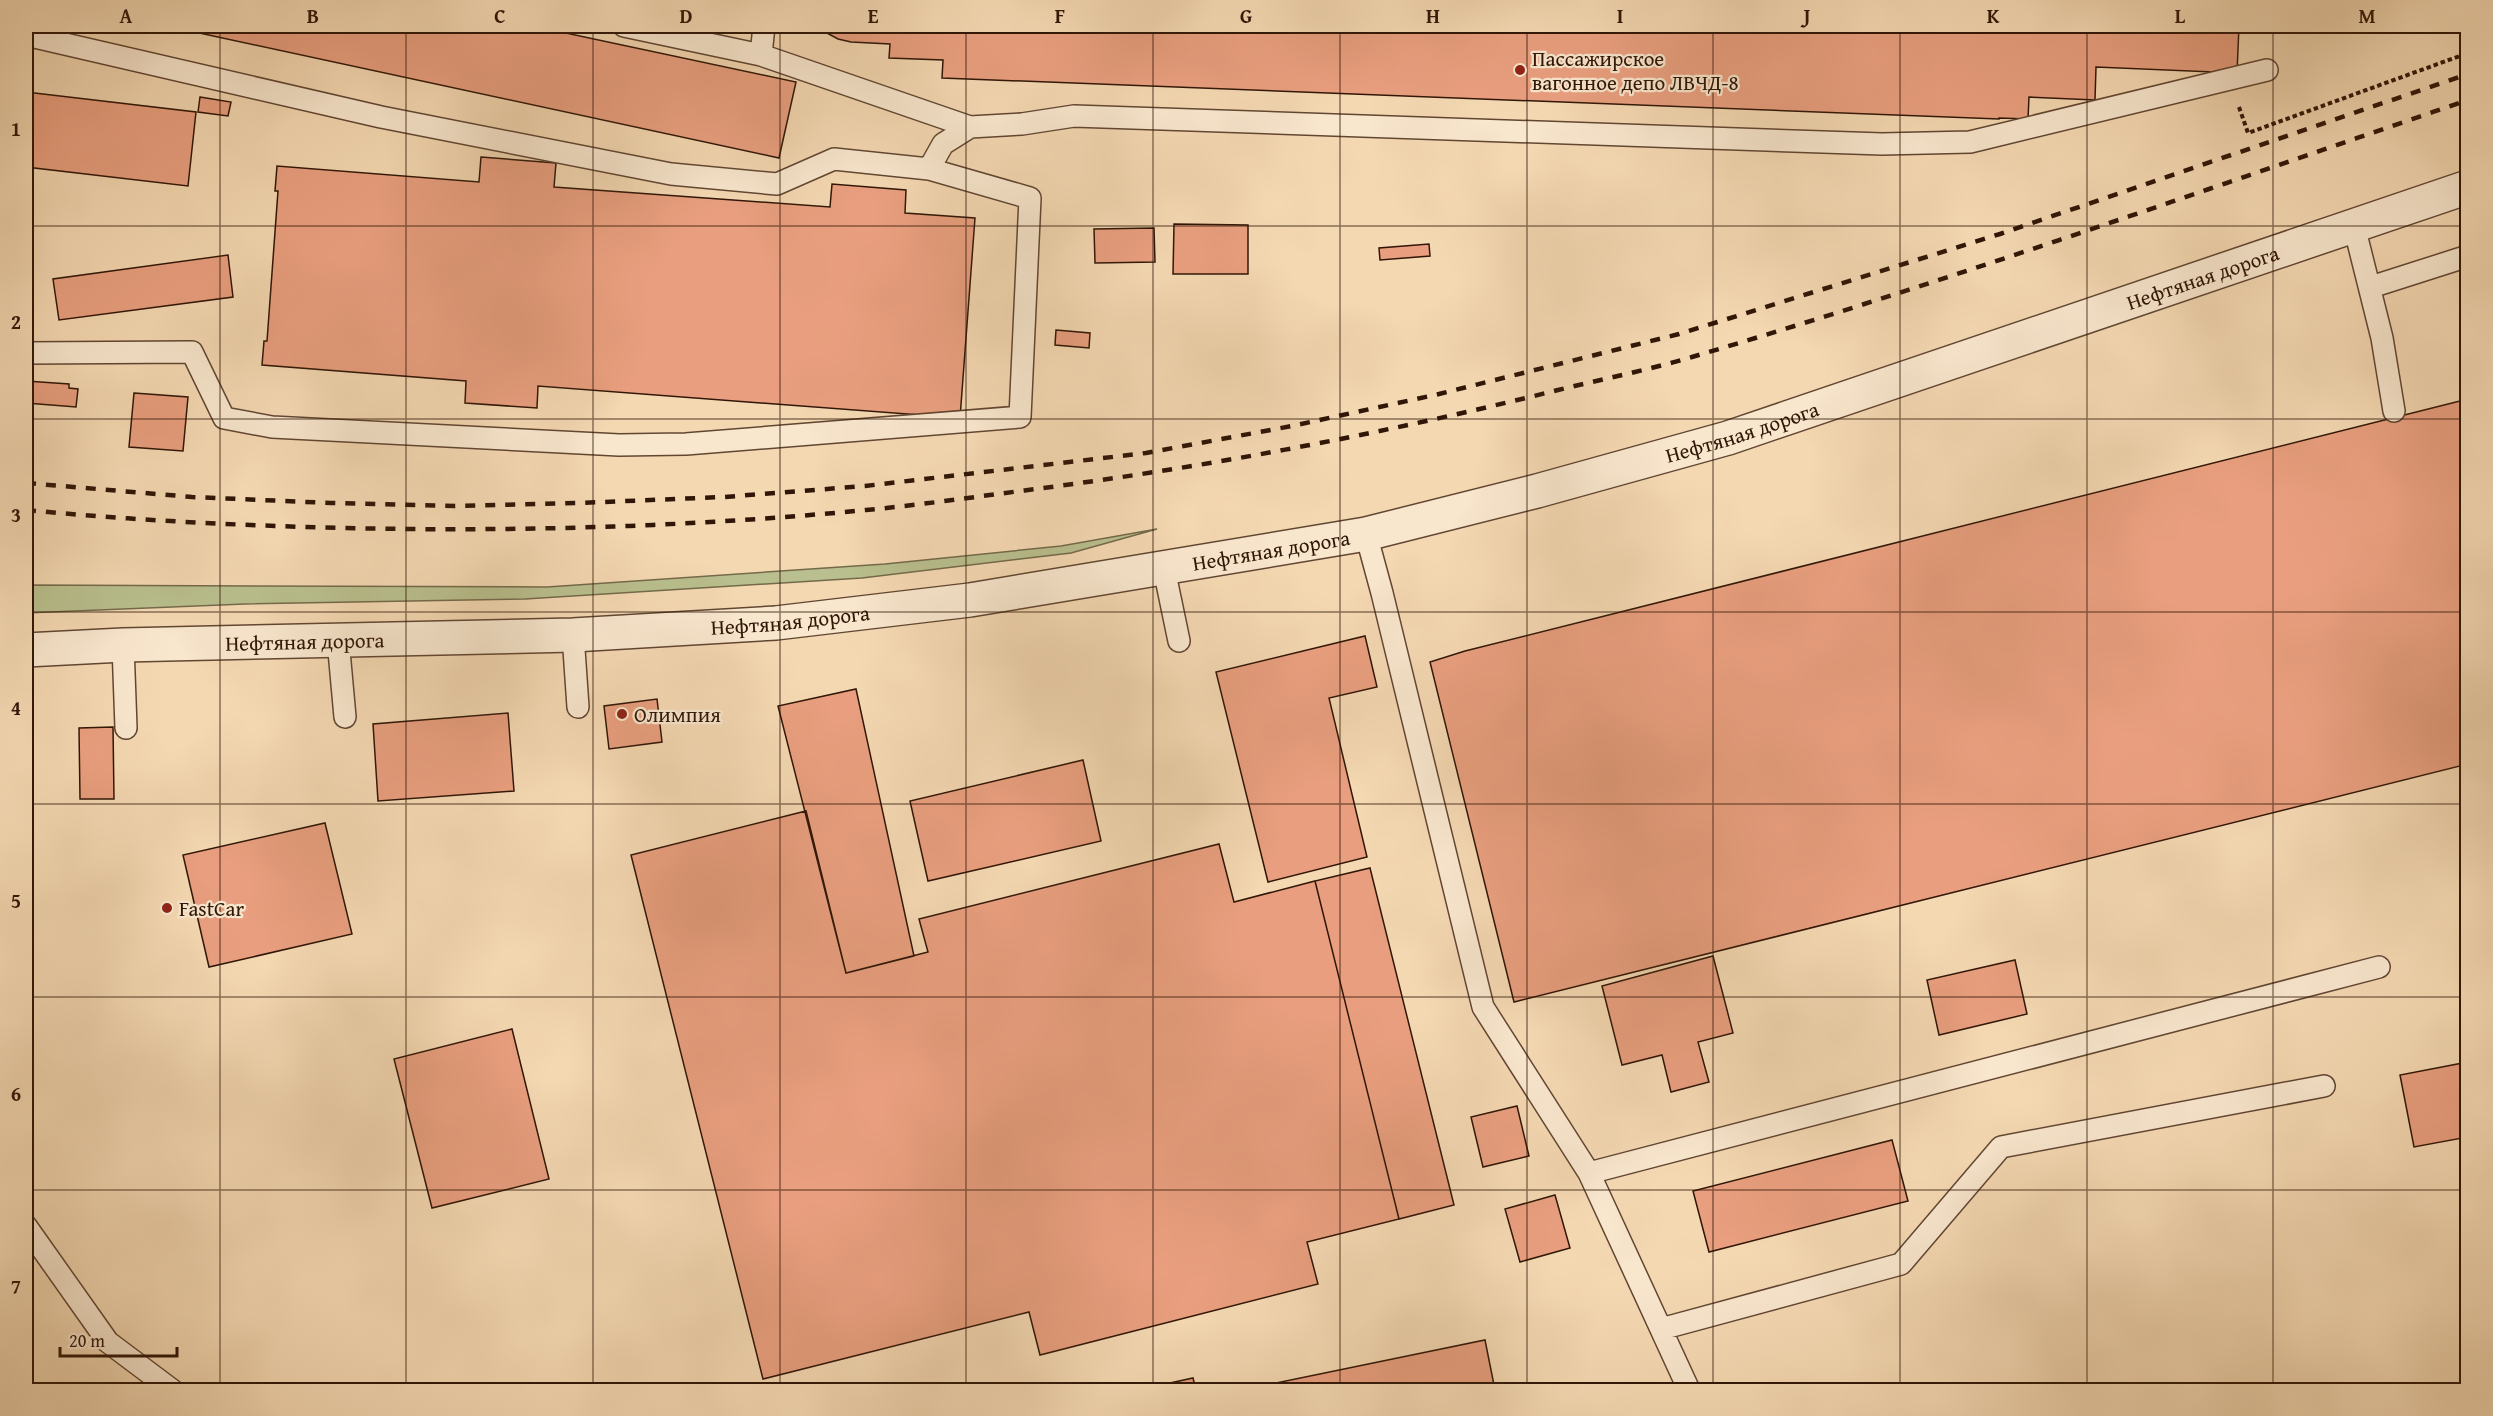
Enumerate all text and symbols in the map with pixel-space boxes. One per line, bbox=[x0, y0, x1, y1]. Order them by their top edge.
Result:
text: A bbox=[120, 1, 133, 30]
text: B bbox=[307, 1, 319, 30]
text: C bbox=[494, 1, 506, 30]
text: D bbox=[679, 1, 693, 30]
text: E bbox=[868, 1, 879, 30]
text: F bbox=[1055, 1, 1065, 30]
text: G bbox=[1240, 1, 1252, 30]
text: H bbox=[1426, 1, 1440, 30]
text: I bbox=[1617, 1, 1623, 30]
text: J bbox=[1801, 1, 1811, 30]
text: K bbox=[1987, 1, 2000, 30]
text: L bbox=[2175, 1, 2186, 30]
text: M bbox=[2358, 1, 2376, 30]
place label: Пассажирское вагонное депо ЛВЧД-8 bbox=[1532, 43, 1739, 98]
marker: Пассажирское вагонное депо ЛВЧД-8 bbox=[1513, 63, 1527, 77]
text: 1 bbox=[11, 114, 21, 143]
street label: Нефтяная дорога bbox=[2122, 237, 2283, 317]
text: 2 bbox=[11, 307, 21, 336]
street label: Нефтяная дорога bbox=[1662, 393, 1823, 470]
text: 3 bbox=[11, 500, 21, 529]
street label: Нефтяная дорога bbox=[1190, 521, 1352, 578]
street label: Нефтяная дорога bbox=[710, 597, 871, 642]
street label: Нефтяная дорога bbox=[225, 624, 385, 658]
text: 4 bbox=[11, 693, 21, 722]
place label: Олимпия bbox=[634, 699, 721, 730]
marker: Олимпия bbox=[615, 707, 629, 721]
text: 5 bbox=[11, 886, 21, 915]
place label: FastCar bbox=[179, 893, 244, 924]
marker: FastCar bbox=[160, 901, 174, 915]
text: 6 bbox=[11, 1079, 21, 1108]
text: 7 bbox=[11, 1271, 21, 1300]
scale bar bbox=[60, 1320, 177, 1358]
text: 20 m bbox=[69, 1327, 105, 1354]

